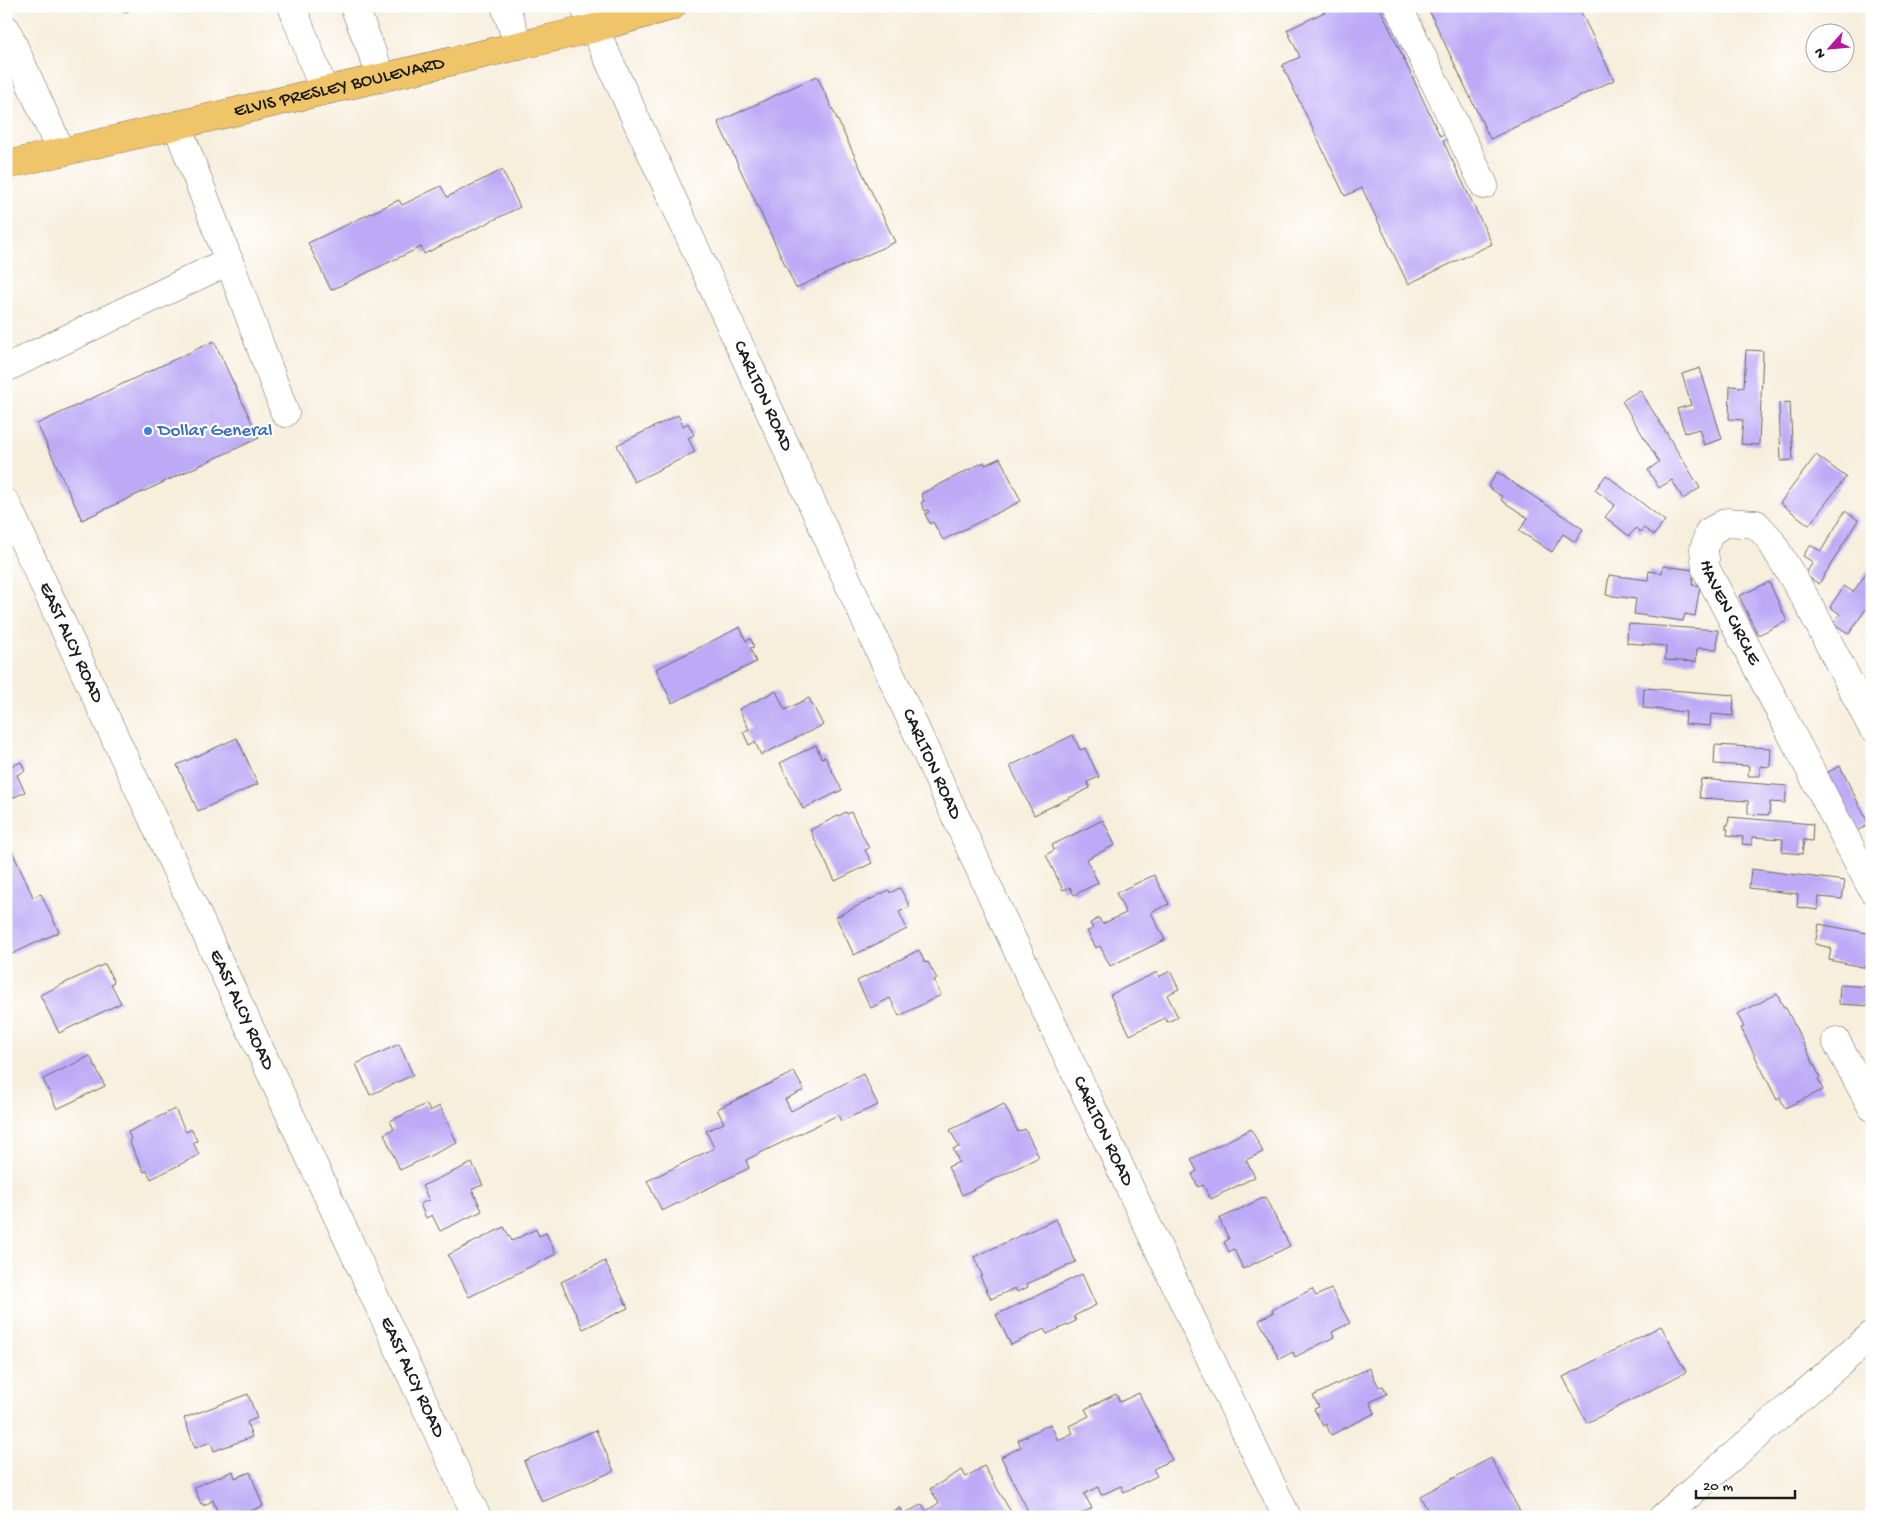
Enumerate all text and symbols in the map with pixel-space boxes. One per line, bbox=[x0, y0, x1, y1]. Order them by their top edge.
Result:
north arrow bbox=[1806, 22, 1856, 72]
text: N bbox=[1811, 45, 1830, 61]
street label: ELVIS PRESLEY BOULEVARD bbox=[231, 52, 447, 123]
street label: CARLTON ROAD bbox=[728, 337, 798, 455]
place label: Dollar General bbox=[156, 420, 272, 443]
marker: Dollar General bbox=[142, 425, 154, 437]
street label: HAVEN CIRCLE bbox=[1694, 559, 1766, 670]
street label: EAST ALCY ROAD bbox=[33, 579, 109, 707]
street label: CARLTON ROAD bbox=[896, 705, 967, 824]
street label: EAST ALCY ROAD bbox=[204, 946, 280, 1075]
street label: CARLTON ROAD bbox=[1067, 1072, 1139, 1190]
street label: EAST ALCY ROAD bbox=[374, 1313, 450, 1442]
scale bar bbox=[1696, 1468, 1794, 1500]
text: 20 m bbox=[1703, 1478, 1733, 1496]

